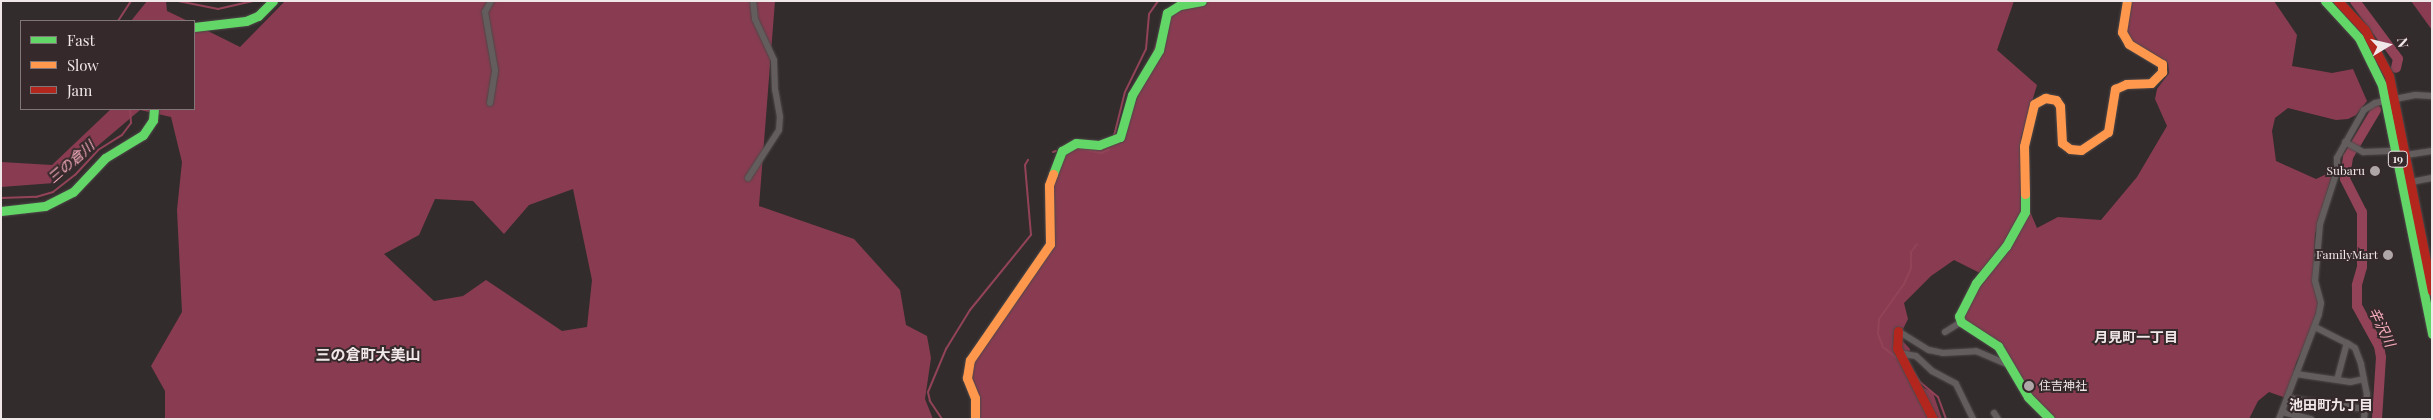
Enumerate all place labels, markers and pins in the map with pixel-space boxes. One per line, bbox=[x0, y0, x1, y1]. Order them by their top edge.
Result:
place label: Subaru bbox=[2327, 164, 2365, 178]
marker: Subaru bbox=[2369, 165, 2381, 177]
place label: FamilyMart bbox=[2316, 248, 2378, 262]
marker: FamilyMart bbox=[2382, 249, 2394, 261]
place label: 住吉神社 bbox=[2039, 379, 2087, 393]
marker: 住吉神社 bbox=[2023, 380, 2035, 392]

